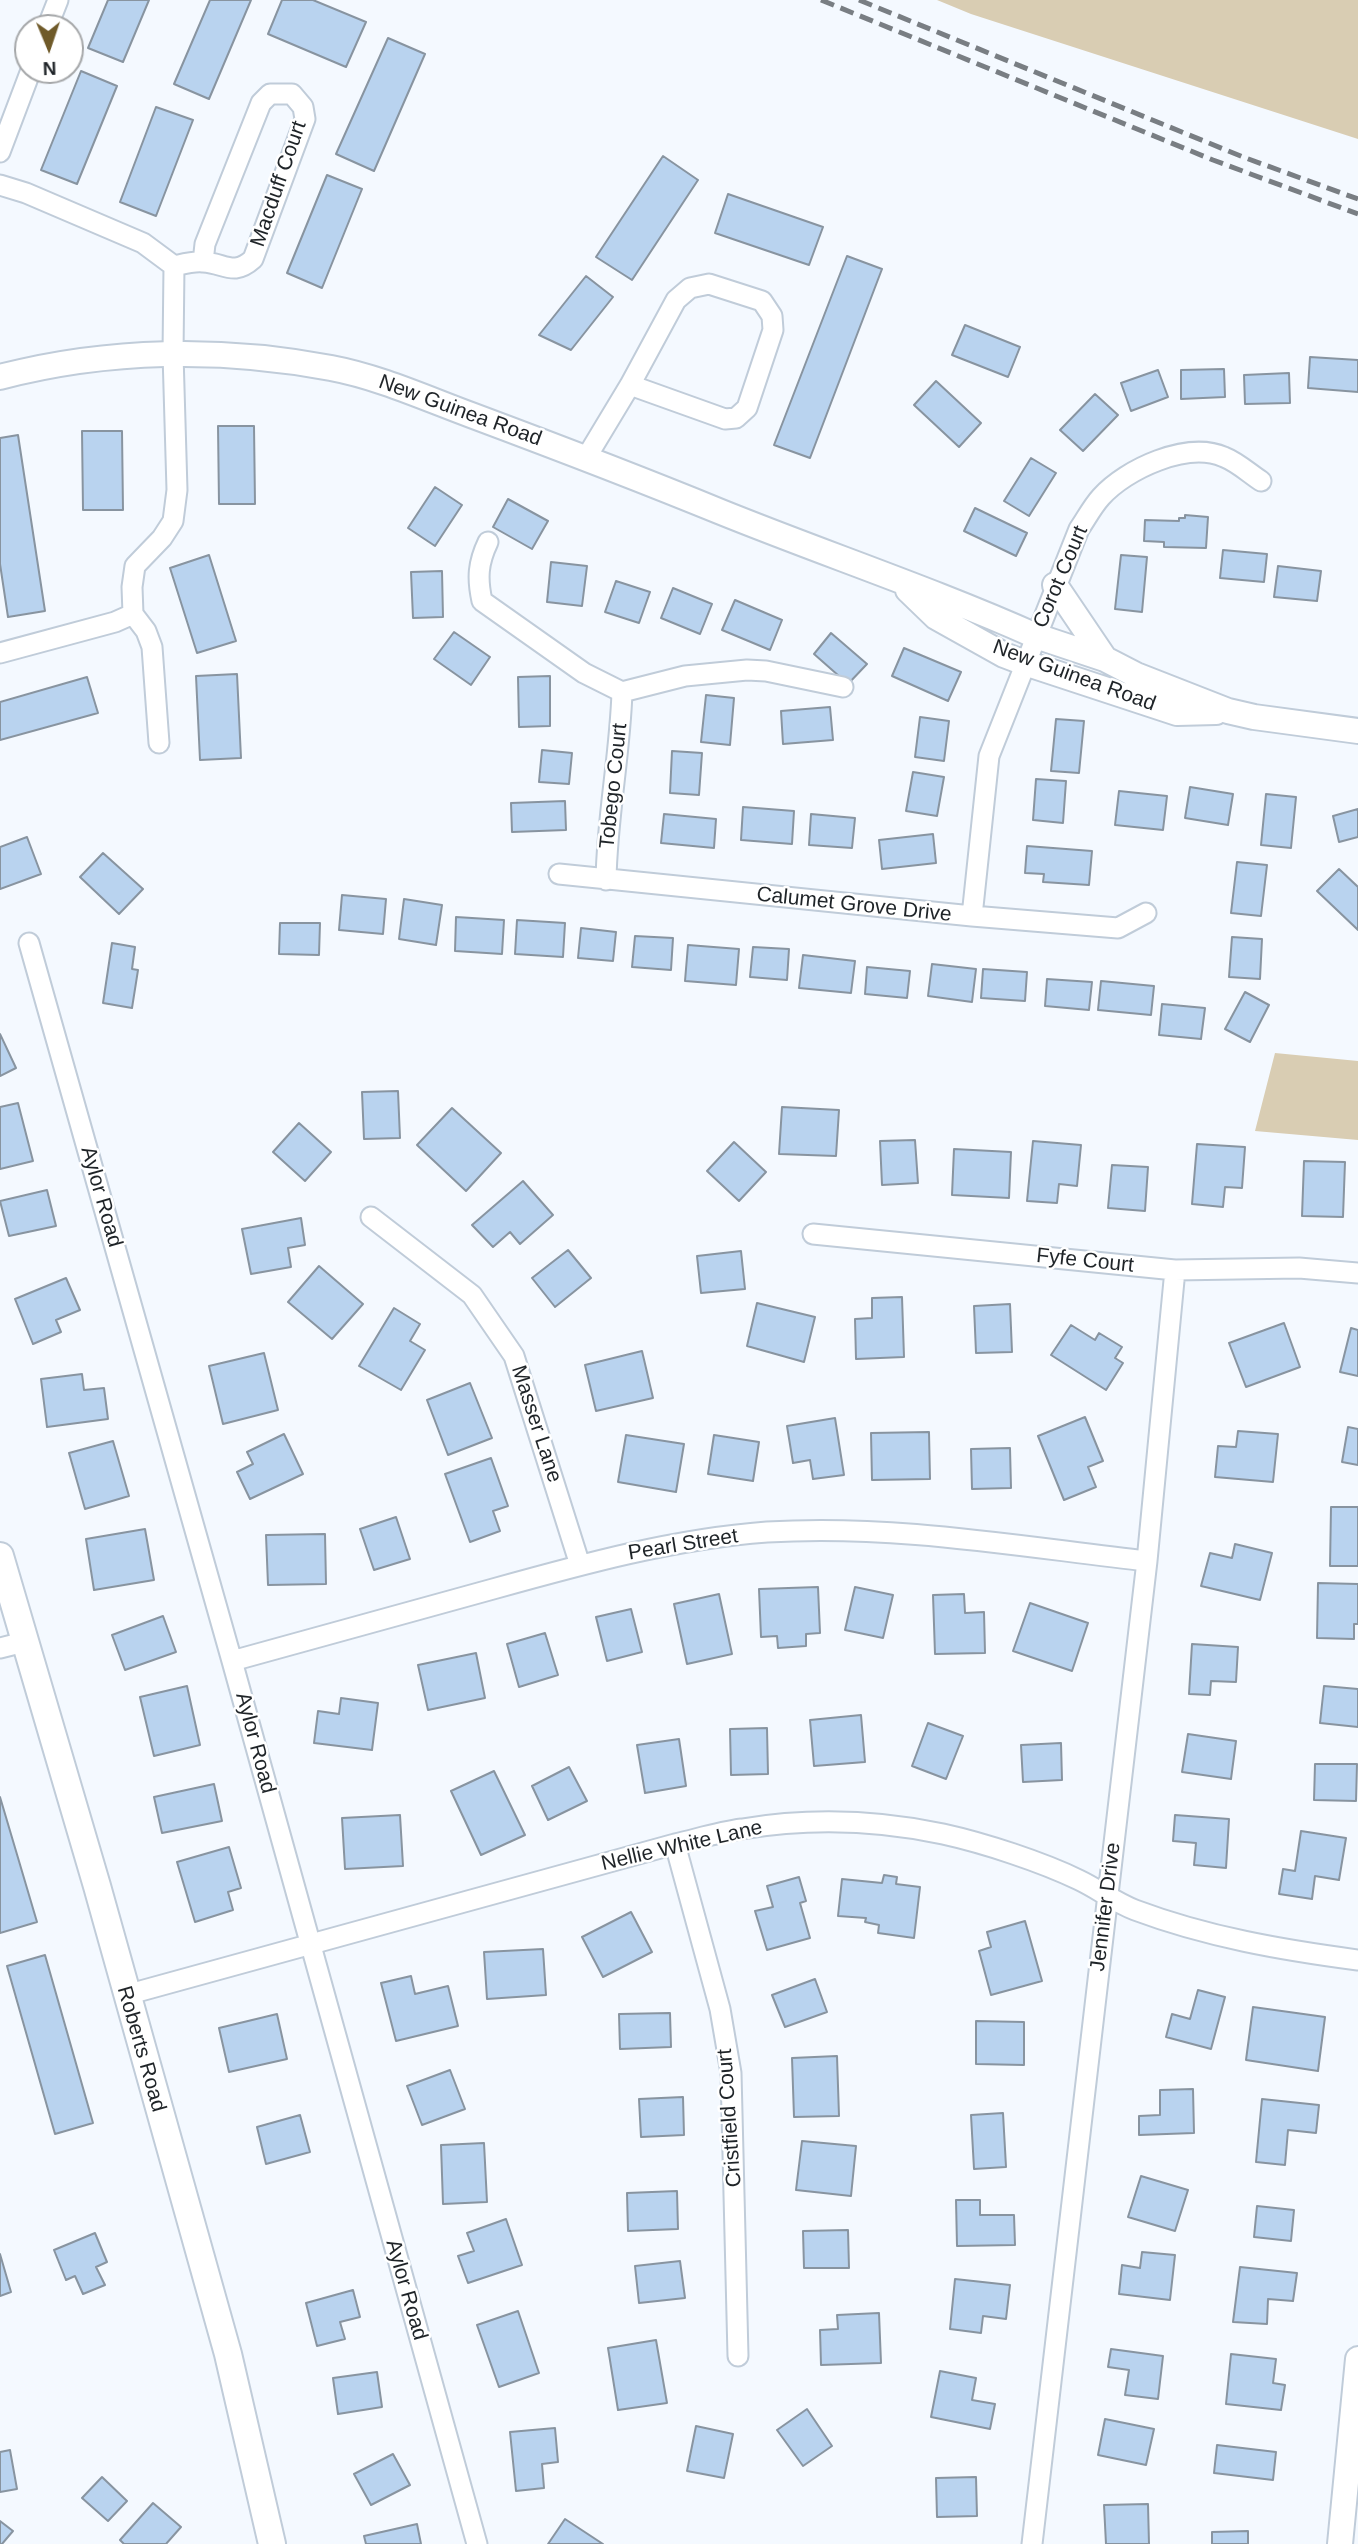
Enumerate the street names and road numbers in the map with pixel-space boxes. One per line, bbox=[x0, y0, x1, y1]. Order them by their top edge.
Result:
street label: Macduff Court bbox=[246, 118, 312, 250]
street label: New Guinea Road bbox=[375, 370, 545, 452]
street label: Corot Court bbox=[1028, 522, 1094, 632]
street label: New Guinea Road bbox=[989, 635, 1159, 717]
street label: Tobego Court bbox=[595, 722, 633, 850]
street label: Calumet Grove Drive bbox=[755, 882, 953, 928]
street label: Aylor Road bbox=[75, 1144, 127, 1250]
street label: Fyfe Court bbox=[1035, 1243, 1135, 1279]
street label: Masser Lane bbox=[505, 1362, 567, 1486]
street label: Pearl Street bbox=[626, 1524, 740, 1566]
street label: Aylor Road bbox=[229, 1690, 281, 1796]
street label: Nellie White Lane bbox=[599, 1815, 765, 1877]
street label: Jennifer Drive bbox=[1086, 1841, 1126, 1973]
street label: Roberts Road bbox=[111, 1983, 171, 2115]
street label: Cristfield Court bbox=[713, 2048, 747, 2188]
street label: Aylor Road bbox=[380, 2237, 432, 2343]

